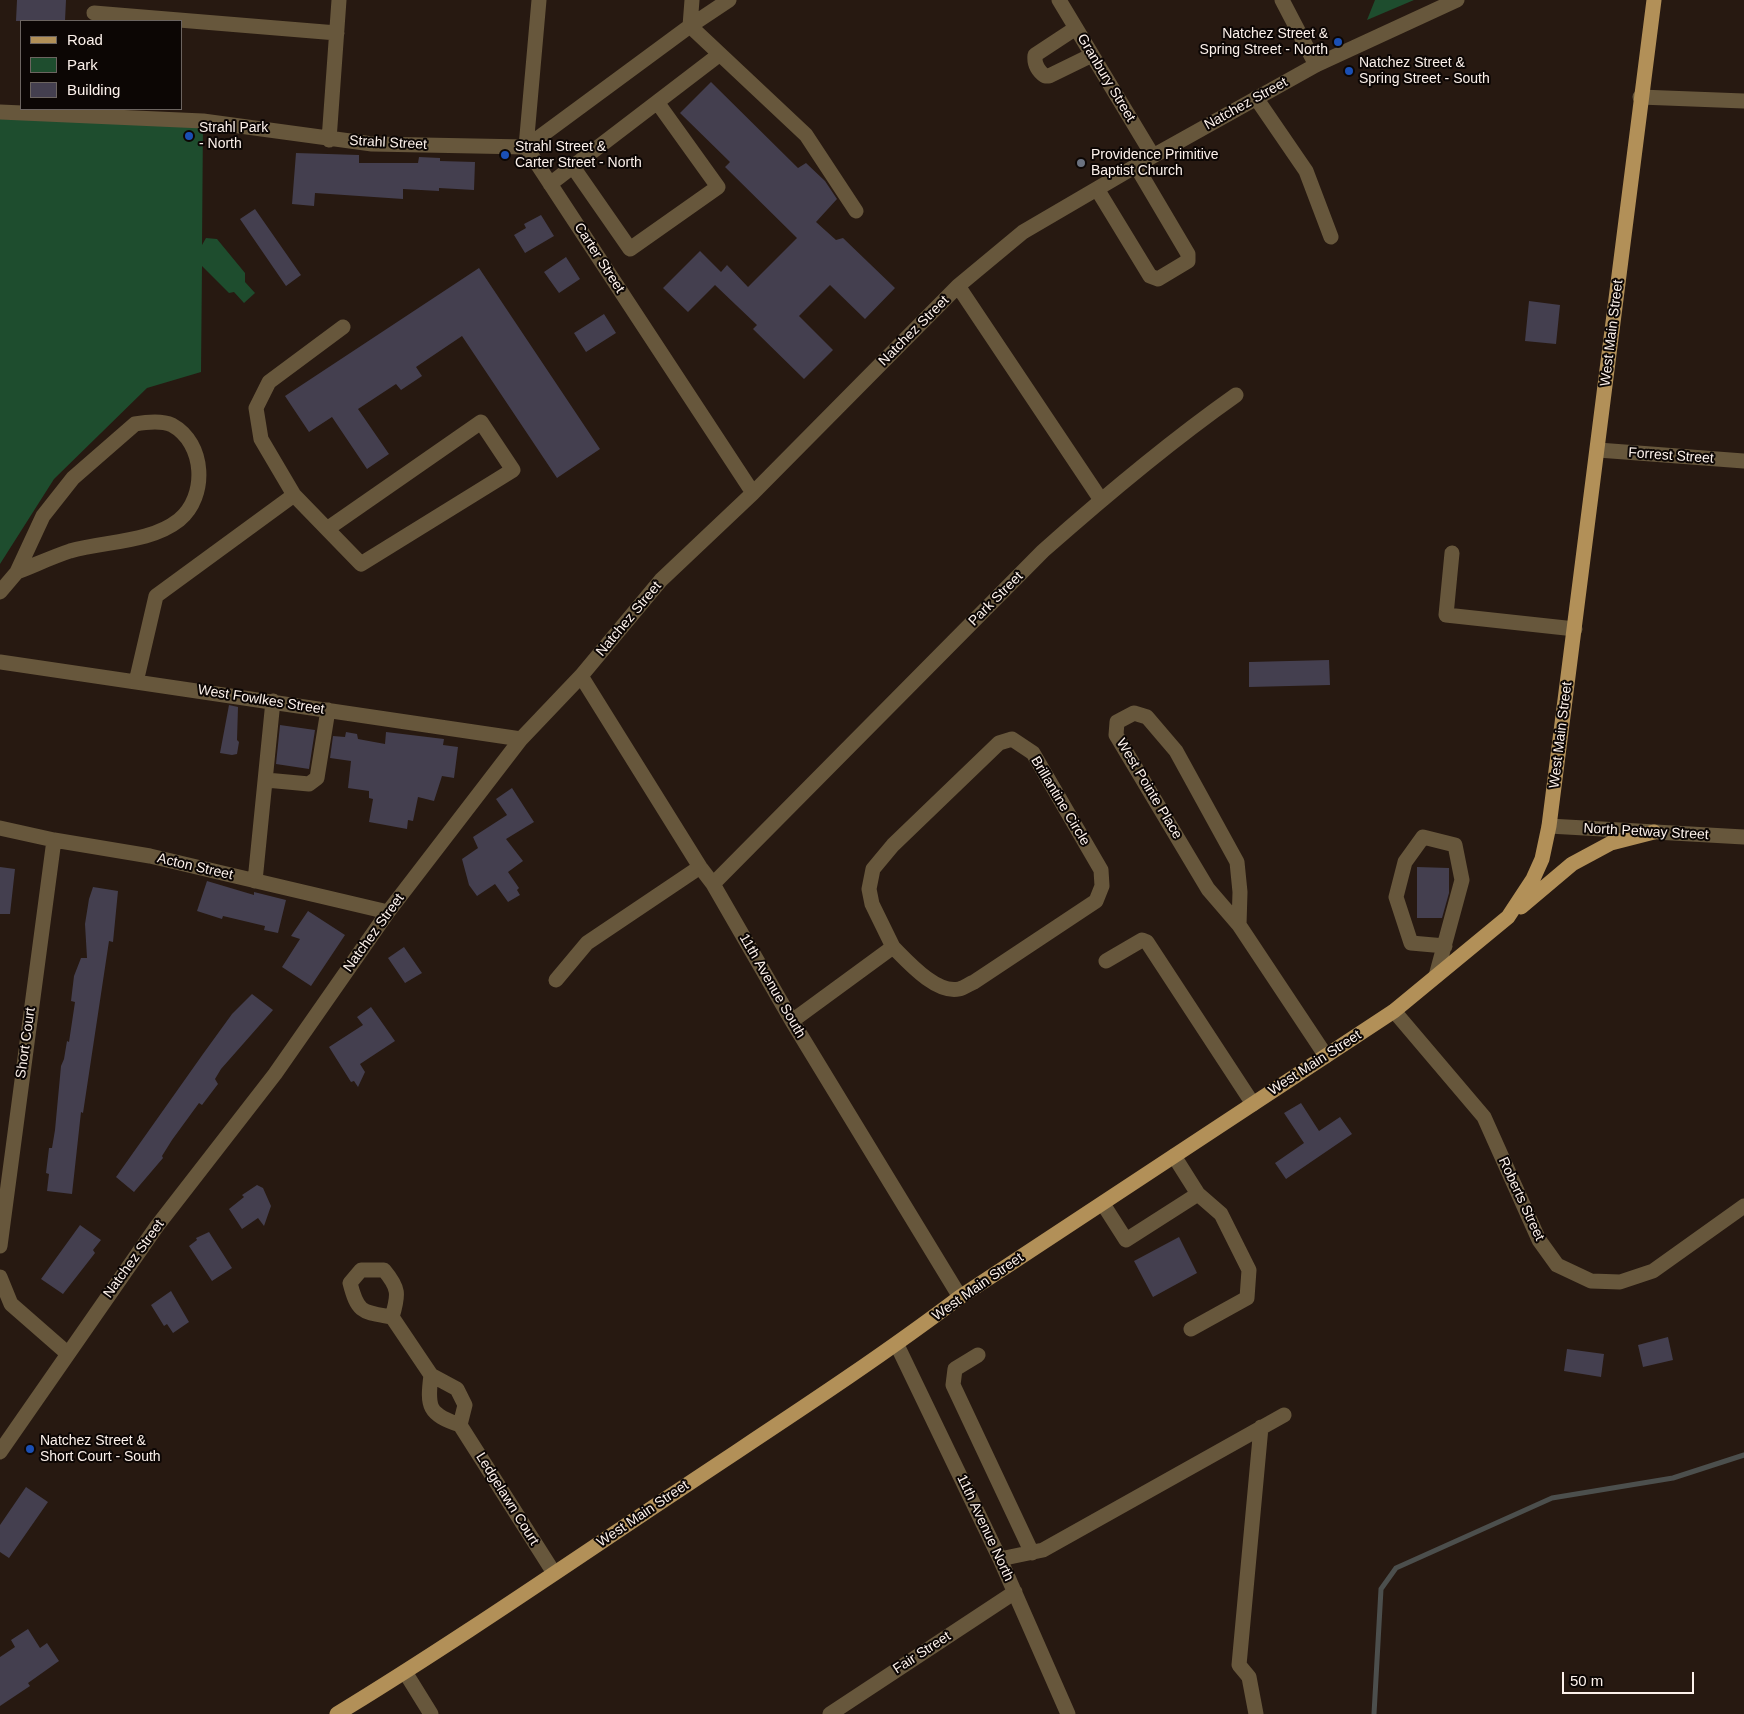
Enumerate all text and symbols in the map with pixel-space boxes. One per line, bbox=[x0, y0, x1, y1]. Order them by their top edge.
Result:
legend bbox=[20, 20, 182, 110]
place label: Natchez Street & Spring Street - North bbox=[1200, 26, 1328, 58]
text: Road bbox=[67, 31, 103, 48]
street label: Granbury Street bbox=[1073, 31, 1139, 125]
marker: Natchez Street & Spring Street - North bbox=[1332, 36, 1344, 48]
place label: Natchez Street & Spring Street - South bbox=[1359, 55, 1490, 88]
text: Park bbox=[67, 56, 98, 73]
marker: Natchez Street & Spring Street - South bbox=[1343, 65, 1355, 77]
street label: Natchez Street bbox=[1201, 74, 1291, 134]
text: Building bbox=[67, 81, 120, 98]
place label: Strahl Park - North bbox=[199, 120, 268, 152]
marker: Strahl Park - North bbox=[183, 130, 195, 142]
street label: Strahl Street bbox=[349, 133, 427, 153]
place label: Strahl Street & Carter Street - North bbox=[515, 139, 642, 172]
place label: Providence Primitive Baptist Church bbox=[1091, 147, 1219, 180]
marker: Strahl Street & Carter Street - North bbox=[499, 149, 511, 161]
marker: Providence Primitive Baptist Church bbox=[1075, 157, 1087, 169]
street label: Carter Street bbox=[570, 220, 628, 296]
street label: West Main Street bbox=[1597, 279, 1627, 387]
street label: Natchez Street bbox=[875, 292, 953, 370]
street label: Forrest Street bbox=[1628, 445, 1714, 467]
street label: Park Street bbox=[965, 568, 1027, 630]
street label: Natchez Street bbox=[593, 578, 665, 660]
street label: West Main Street bbox=[1546, 681, 1576, 789]
street label: West Fowlkes Street bbox=[196, 682, 326, 718]
street label: West Pointe Place bbox=[1112, 736, 1186, 842]
street label: Brillantine Circle bbox=[1027, 753, 1093, 849]
street label: North Petway Street bbox=[1583, 820, 1709, 844]
street label: Acton Street bbox=[156, 850, 234, 884]
street label: Natchez Street bbox=[340, 891, 408, 975]
street label: 11th Avenue South bbox=[735, 931, 809, 1041]
street label: Short Court bbox=[13, 1006, 39, 1080]
street label: West Main Street bbox=[1266, 1027, 1364, 1099]
street label: Roberts Street bbox=[1494, 1155, 1548, 1243]
street label: Natchez Street bbox=[100, 1217, 168, 1301]
street label: West Main Street bbox=[929, 1249, 1027, 1325]
place label: Natchez Street & Short Court - South bbox=[40, 1433, 161, 1465]
marker: Natchez Street & Short Court - South bbox=[24, 1443, 36, 1455]
street label: Ledgelawn Court bbox=[472, 1450, 542, 1548]
street label: 11th Avenue North bbox=[953, 1472, 1017, 1584]
street label: West Main Street bbox=[594, 1477, 692, 1551]
street label: Fair Street bbox=[890, 1628, 954, 1678]
scale bar bbox=[1564, 1662, 1696, 1694]
text: 50 m bbox=[1570, 1672, 1603, 1689]

